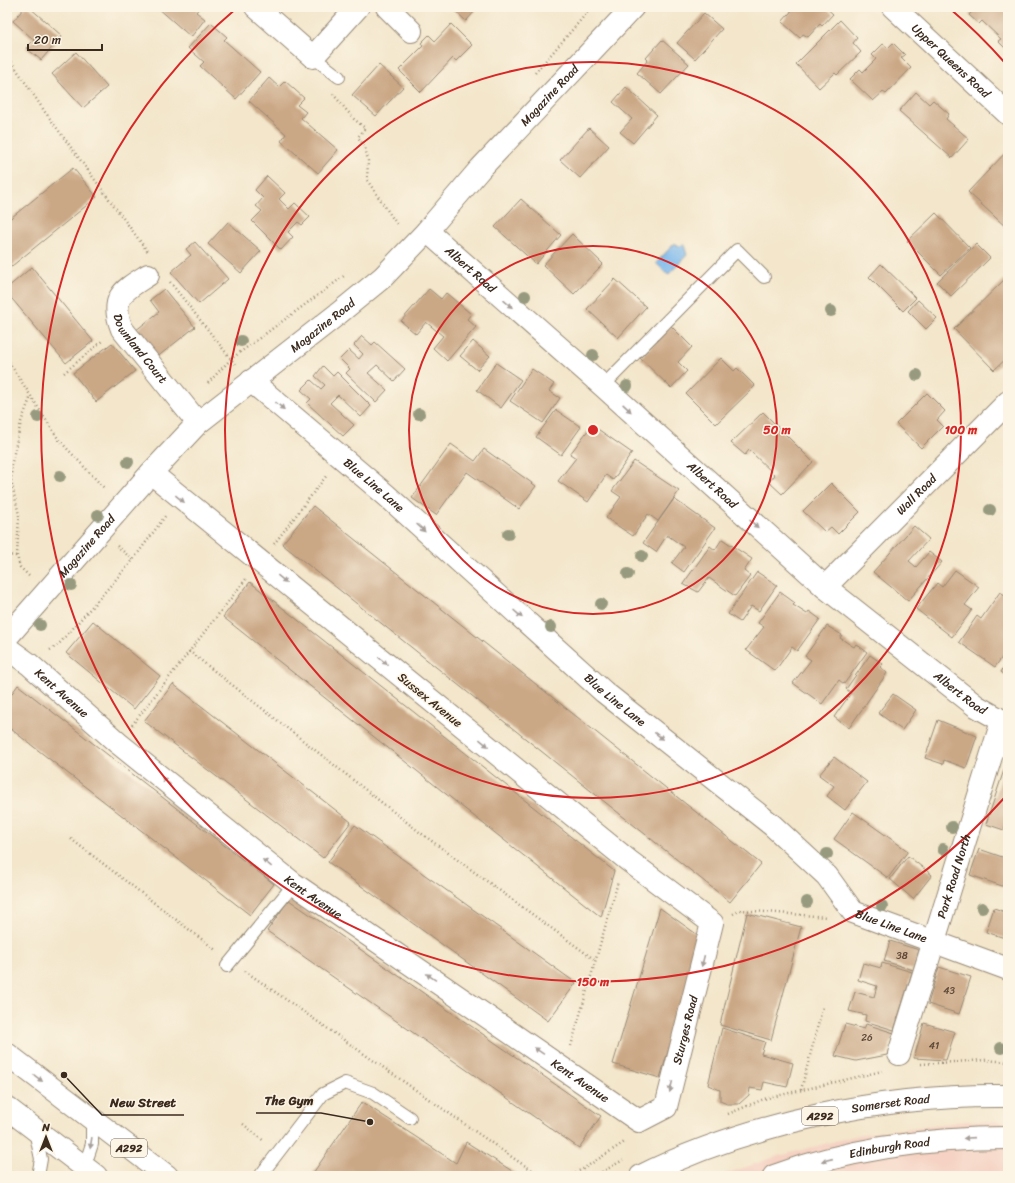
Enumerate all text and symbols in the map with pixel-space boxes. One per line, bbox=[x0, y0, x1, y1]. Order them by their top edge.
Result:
street label: Upper Queens Road bbox=[906, 18, 996, 104]
scale bar bbox=[28, 26, 102, 52]
text: 20 m bbox=[34, 29, 61, 51]
street label: Magazine Road bbox=[515, 58, 586, 132]
street label: Albert Road bbox=[439, 240, 502, 299]
street label: Magazine Road bbox=[285, 292, 362, 359]
one-way arrow bbox=[503, 299, 514, 308]
street label: Downland Court bbox=[107, 312, 173, 389]
one-way arrow bbox=[275, 401, 286, 410]
one-way arrow bbox=[622, 404, 632, 413]
text: 50 m bbox=[763, 419, 791, 441]
text: 100 m bbox=[945, 419, 978, 441]
centre of rings bbox=[586, 423, 600, 437]
street label: Blue Line Lane bbox=[338, 452, 410, 518]
street label: Albert Road bbox=[681, 455, 744, 515]
street label: Wall Road bbox=[891, 468, 943, 520]
one-way arrow bbox=[175, 494, 186, 503]
street label: Magazine Road bbox=[53, 508, 122, 583]
one-way arrow bbox=[749, 519, 759, 528]
one-way arrow bbox=[416, 523, 426, 533]
one-way arrow bbox=[277, 575, 288, 584]
one-way arrow bbox=[513, 610, 523, 619]
one-way arrow bbox=[378, 657, 389, 666]
street label: Kent Avenue bbox=[29, 663, 94, 724]
street label: Albert Road bbox=[928, 665, 992, 721]
street label: Sussex Avenue bbox=[392, 667, 468, 733]
street label: Blue Line Lane bbox=[579, 668, 651, 732]
one-way arrow bbox=[653, 731, 664, 740]
one-way arrow bbox=[479, 739, 490, 748]
one-way arrow bbox=[161, 777, 172, 786]
street label: Park Road North bbox=[931, 831, 977, 921]
one-way arrow bbox=[262, 858, 273, 867]
street label: Kent Avenue bbox=[279, 869, 347, 925]
street label: Blue Line Lane bbox=[852, 903, 931, 949]
house number: 38 bbox=[896, 947, 908, 965]
one-way arrow bbox=[699, 955, 705, 967]
text: 150 m bbox=[577, 971, 610, 993]
one-way arrow bbox=[425, 974, 437, 981]
house number: 43 bbox=[943, 982, 955, 1000]
street label: Sturges Road bbox=[666, 992, 705, 1067]
house number: 26 bbox=[861, 1029, 873, 1047]
house number: 41 bbox=[929, 1037, 939, 1055]
one-way arrow bbox=[533, 1047, 544, 1055]
street label: Kent Avenue bbox=[546, 1053, 614, 1109]
one-way arrow bbox=[33, 1073, 43, 1081]
one-way arrow bbox=[667, 1081, 673, 1093]
callout: The Gym bbox=[256, 1088, 321, 1113]
street label: Somerset Road bbox=[850, 1088, 931, 1120]
text: The Gym bbox=[265, 1089, 313, 1112]
callout: New Street bbox=[102, 1090, 184, 1115]
text: New Street bbox=[109, 1091, 176, 1114]
road number: A292 bbox=[802, 1107, 838, 1125]
north arrow bbox=[26, 1117, 66, 1157]
text: N bbox=[41, 1118, 50, 1137]
street label: Edinburgh Road bbox=[847, 1131, 933, 1165]
one-way arrow bbox=[963, 1135, 975, 1142]
one-way arrow bbox=[88, 1137, 94, 1149]
road number: A292 bbox=[111, 1139, 147, 1157]
one-way arrow bbox=[821, 1158, 833, 1164]

